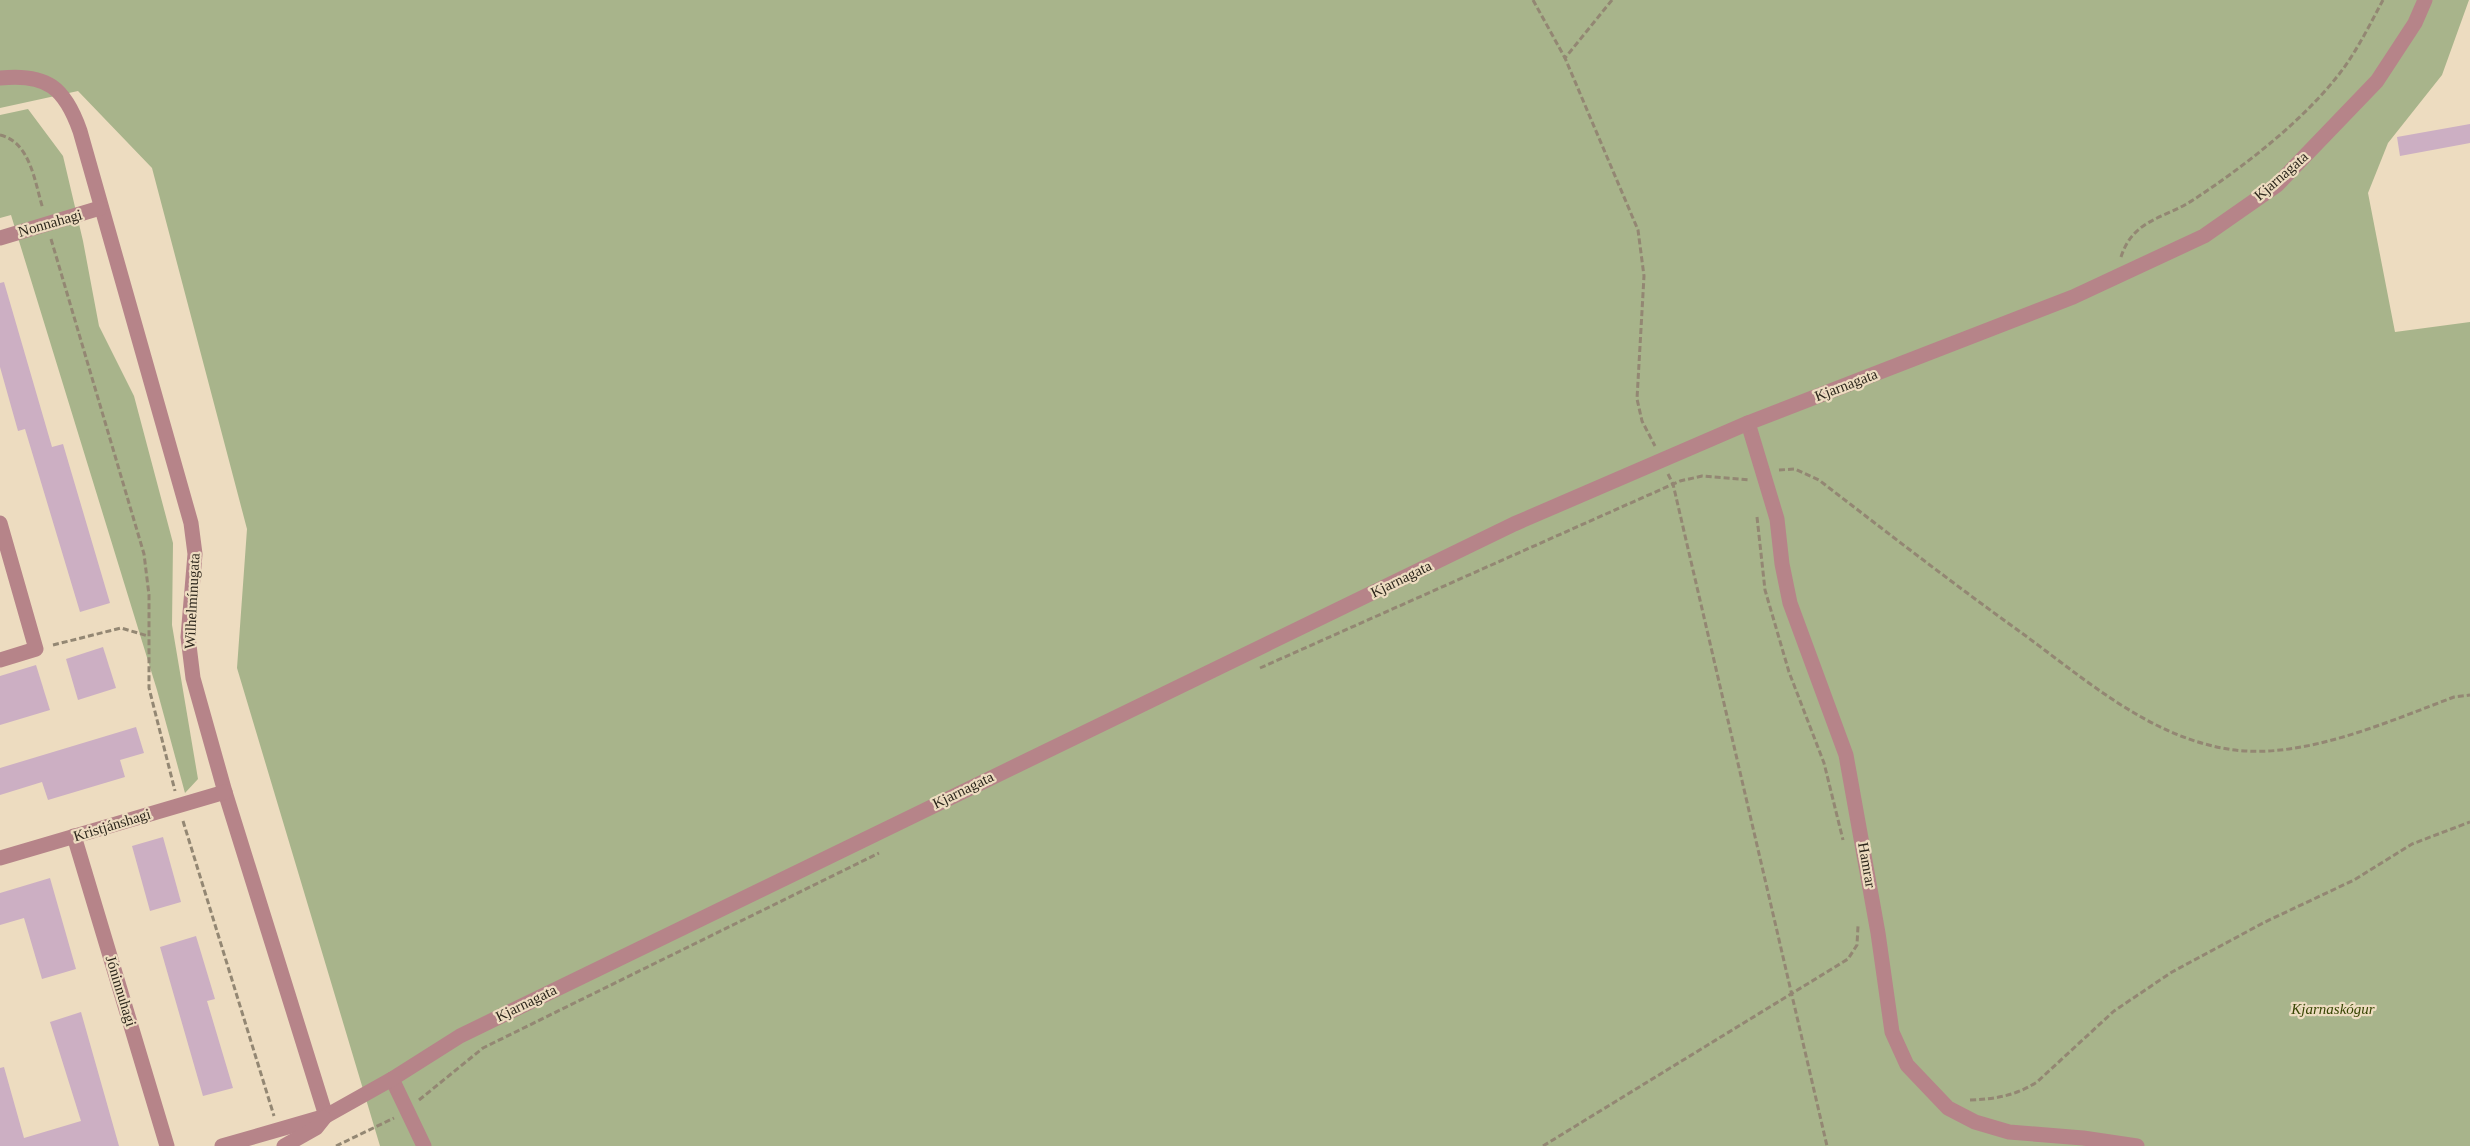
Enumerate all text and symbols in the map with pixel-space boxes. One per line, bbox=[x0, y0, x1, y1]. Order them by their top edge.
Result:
street label: Kjarnagata bbox=[2251, 148, 2311, 204]
street label: Nonnahagi bbox=[16, 206, 84, 240]
street label: Kjarnagata bbox=[1812, 366, 1880, 404]
street label: Wilhelmínugata bbox=[181, 552, 203, 649]
street label: Kjarnagata bbox=[1368, 557, 1434, 601]
street label: Kjarnagata bbox=[930, 768, 996, 812]
street label: Kristjánshagi bbox=[71, 806, 153, 844]
street label: Hamrar bbox=[1855, 841, 1879, 889]
street label: Jóninnuhagi bbox=[103, 954, 139, 1028]
street label: Kjarnagata bbox=[493, 981, 559, 1025]
park label: Kjarnaskógur bbox=[2290, 1001, 2375, 1017]

